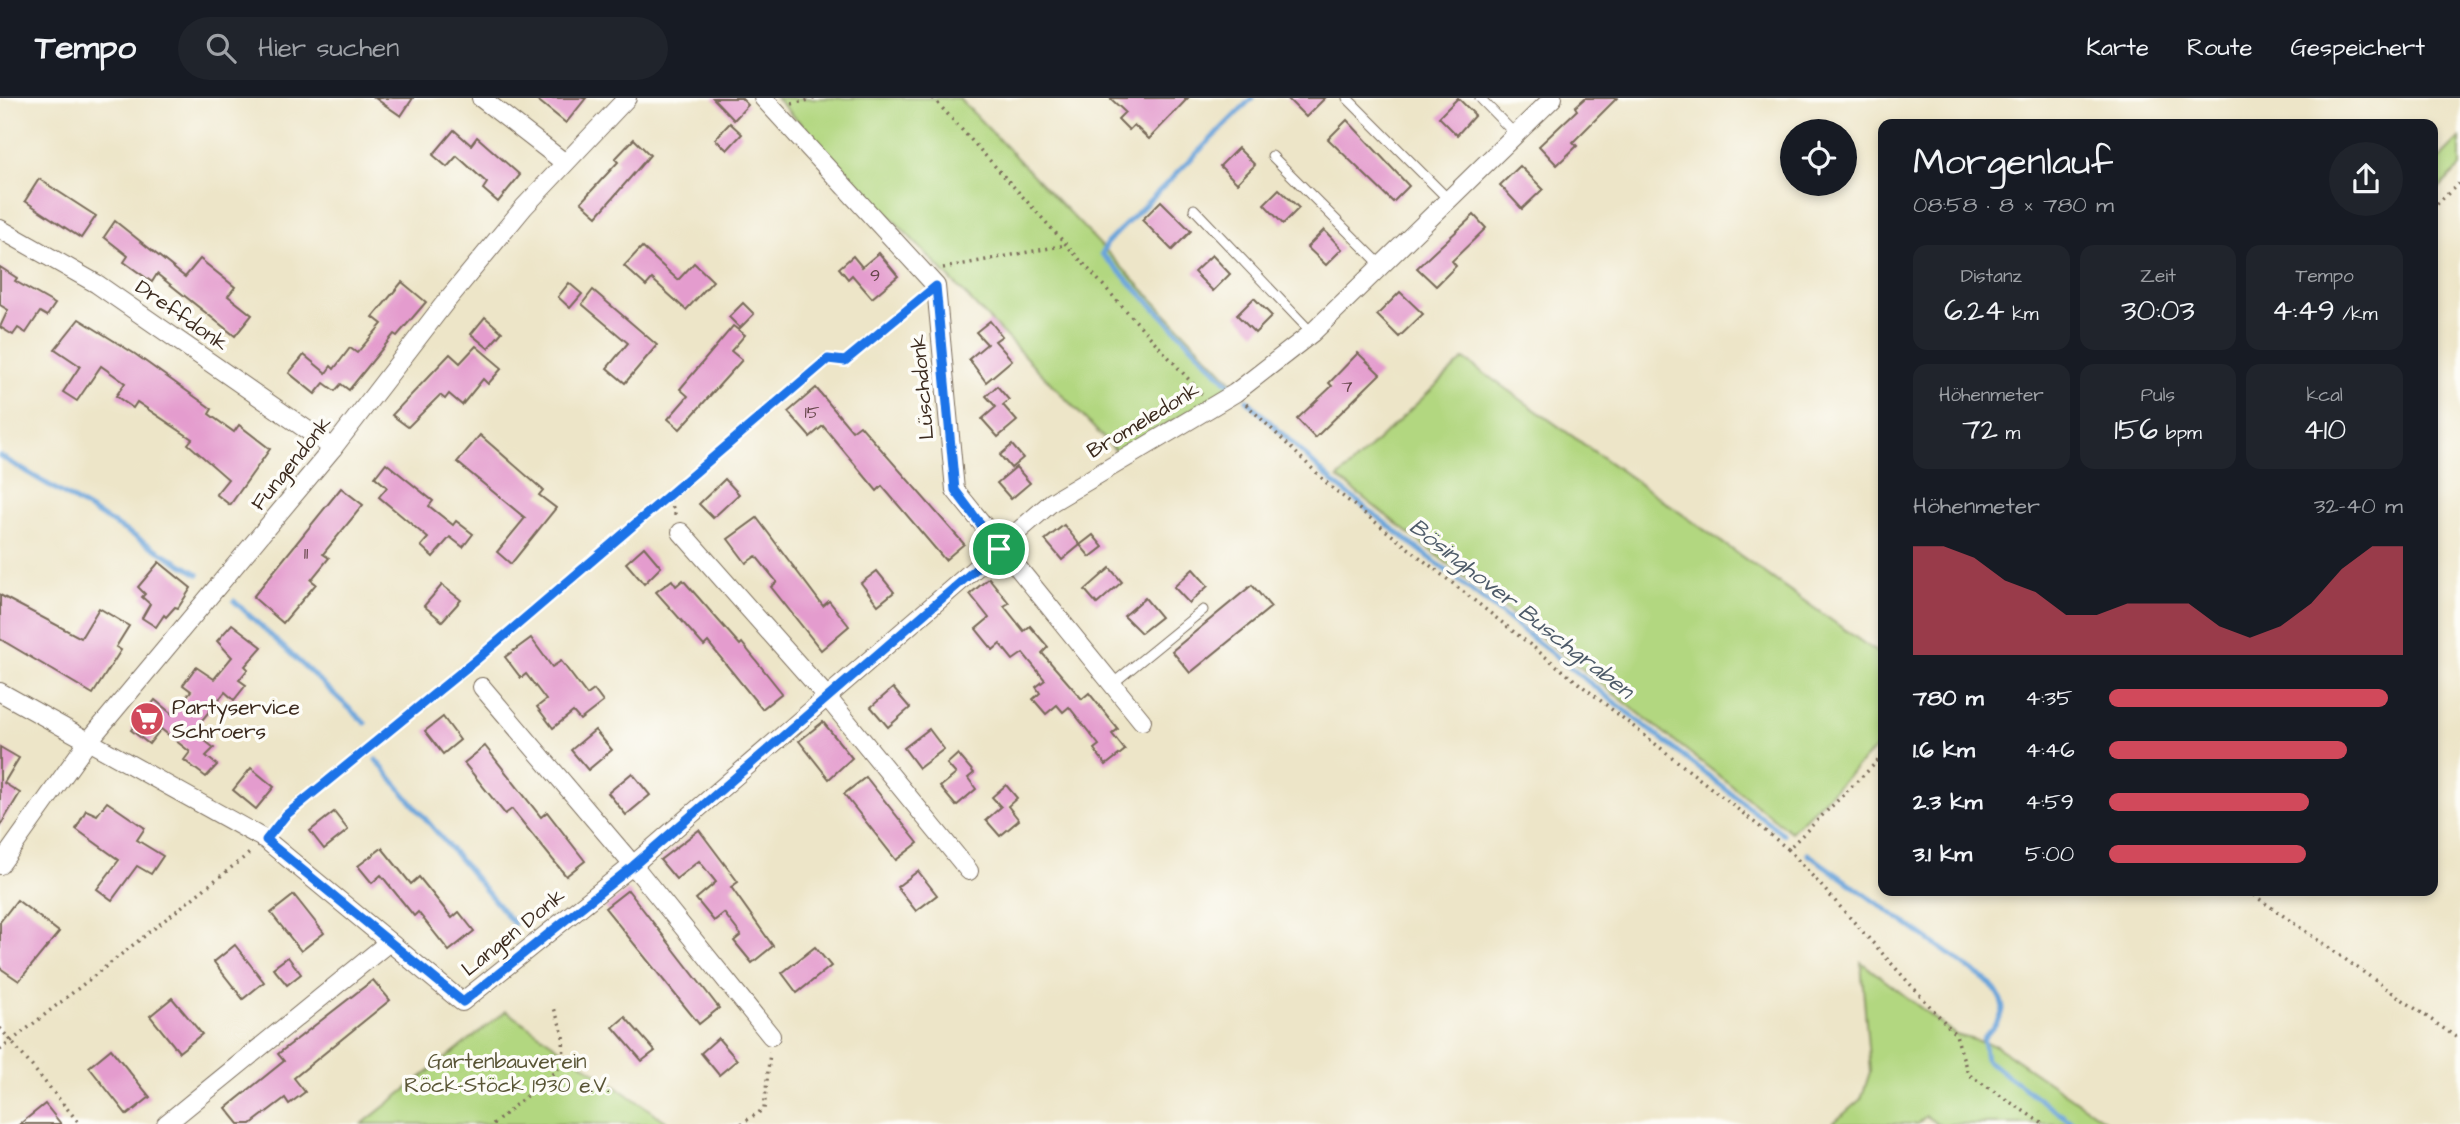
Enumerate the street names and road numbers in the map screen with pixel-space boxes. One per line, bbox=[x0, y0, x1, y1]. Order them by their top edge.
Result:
street label: Dreffdonk bbox=[129, 273, 234, 358]
street label: Lüschdonk bbox=[903, 333, 942, 441]
street label: Bromeledonk bbox=[1081, 375, 1205, 465]
street label: Fungendonk bbox=[244, 410, 340, 518]
street label: Langen Donk bbox=[455, 882, 573, 985]

